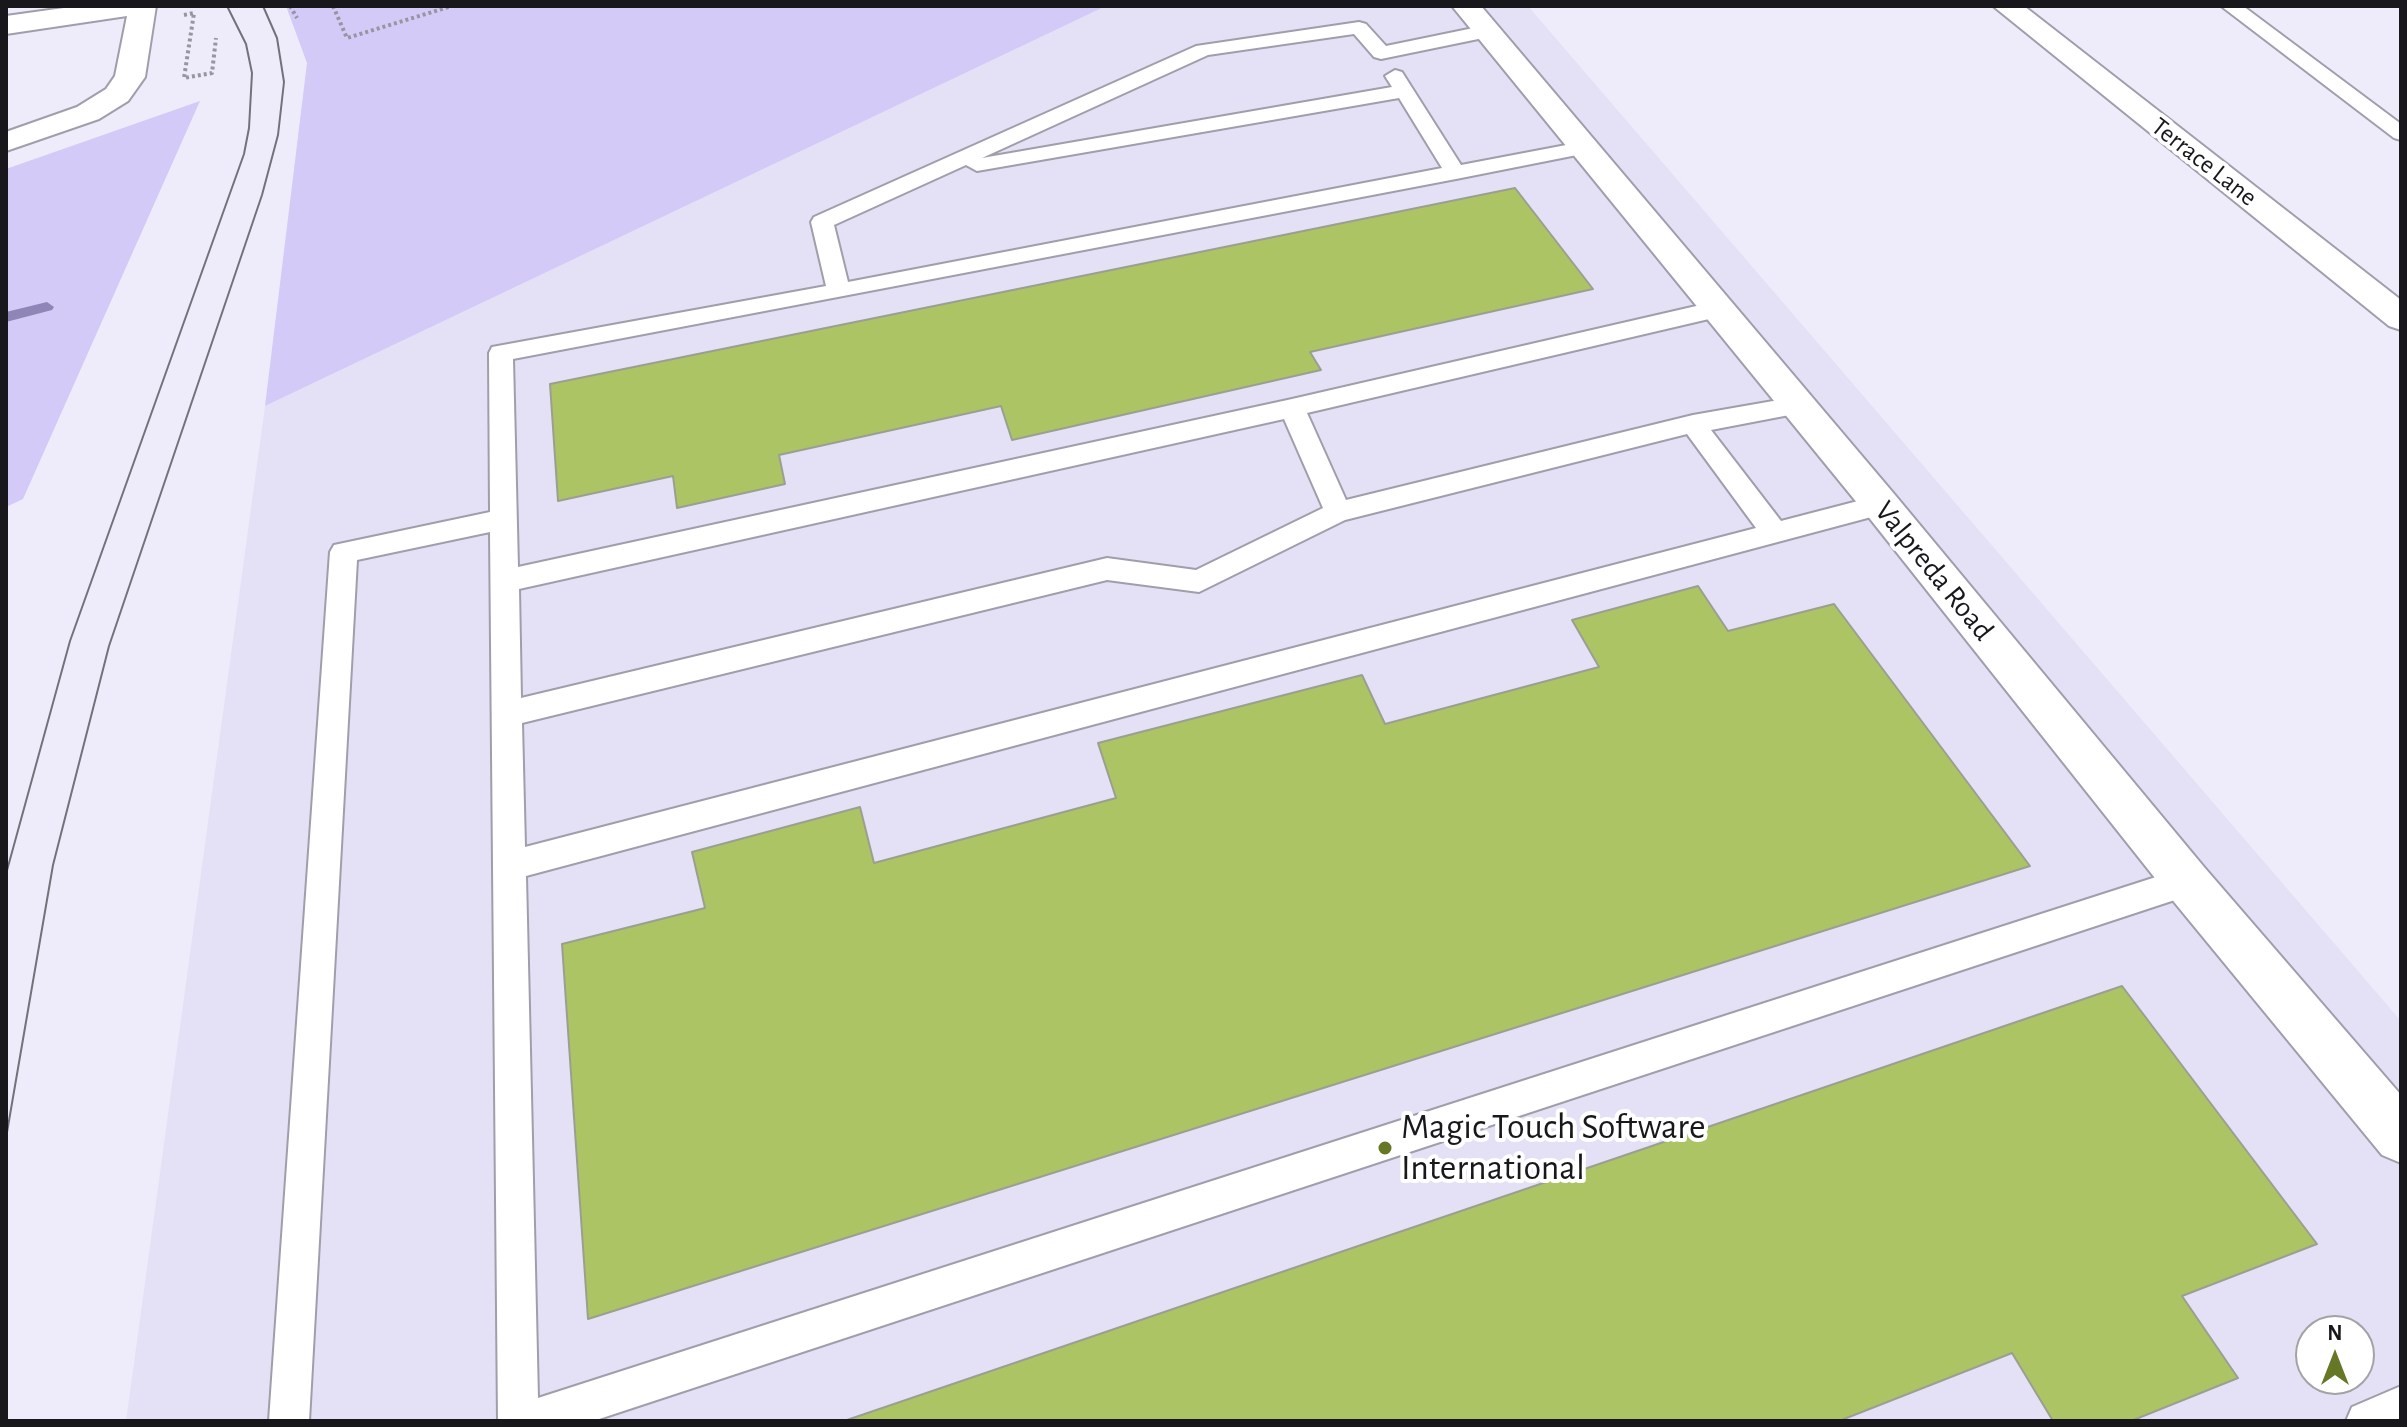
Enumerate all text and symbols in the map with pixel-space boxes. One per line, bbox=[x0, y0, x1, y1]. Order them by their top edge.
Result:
street label: Terrace Lane bbox=[2145, 111, 2263, 213]
street label: Valpreda Road bbox=[1867, 494, 2001, 648]
place label: Magic Touch Software International bbox=[1401, 1105, 1706, 1190]
marker: Magic Touch Software International bbox=[1376, 1139, 1394, 1157]
north arrow bbox=[2295, 1315, 2375, 1395]
text: N bbox=[2327, 1322, 2343, 1344]

